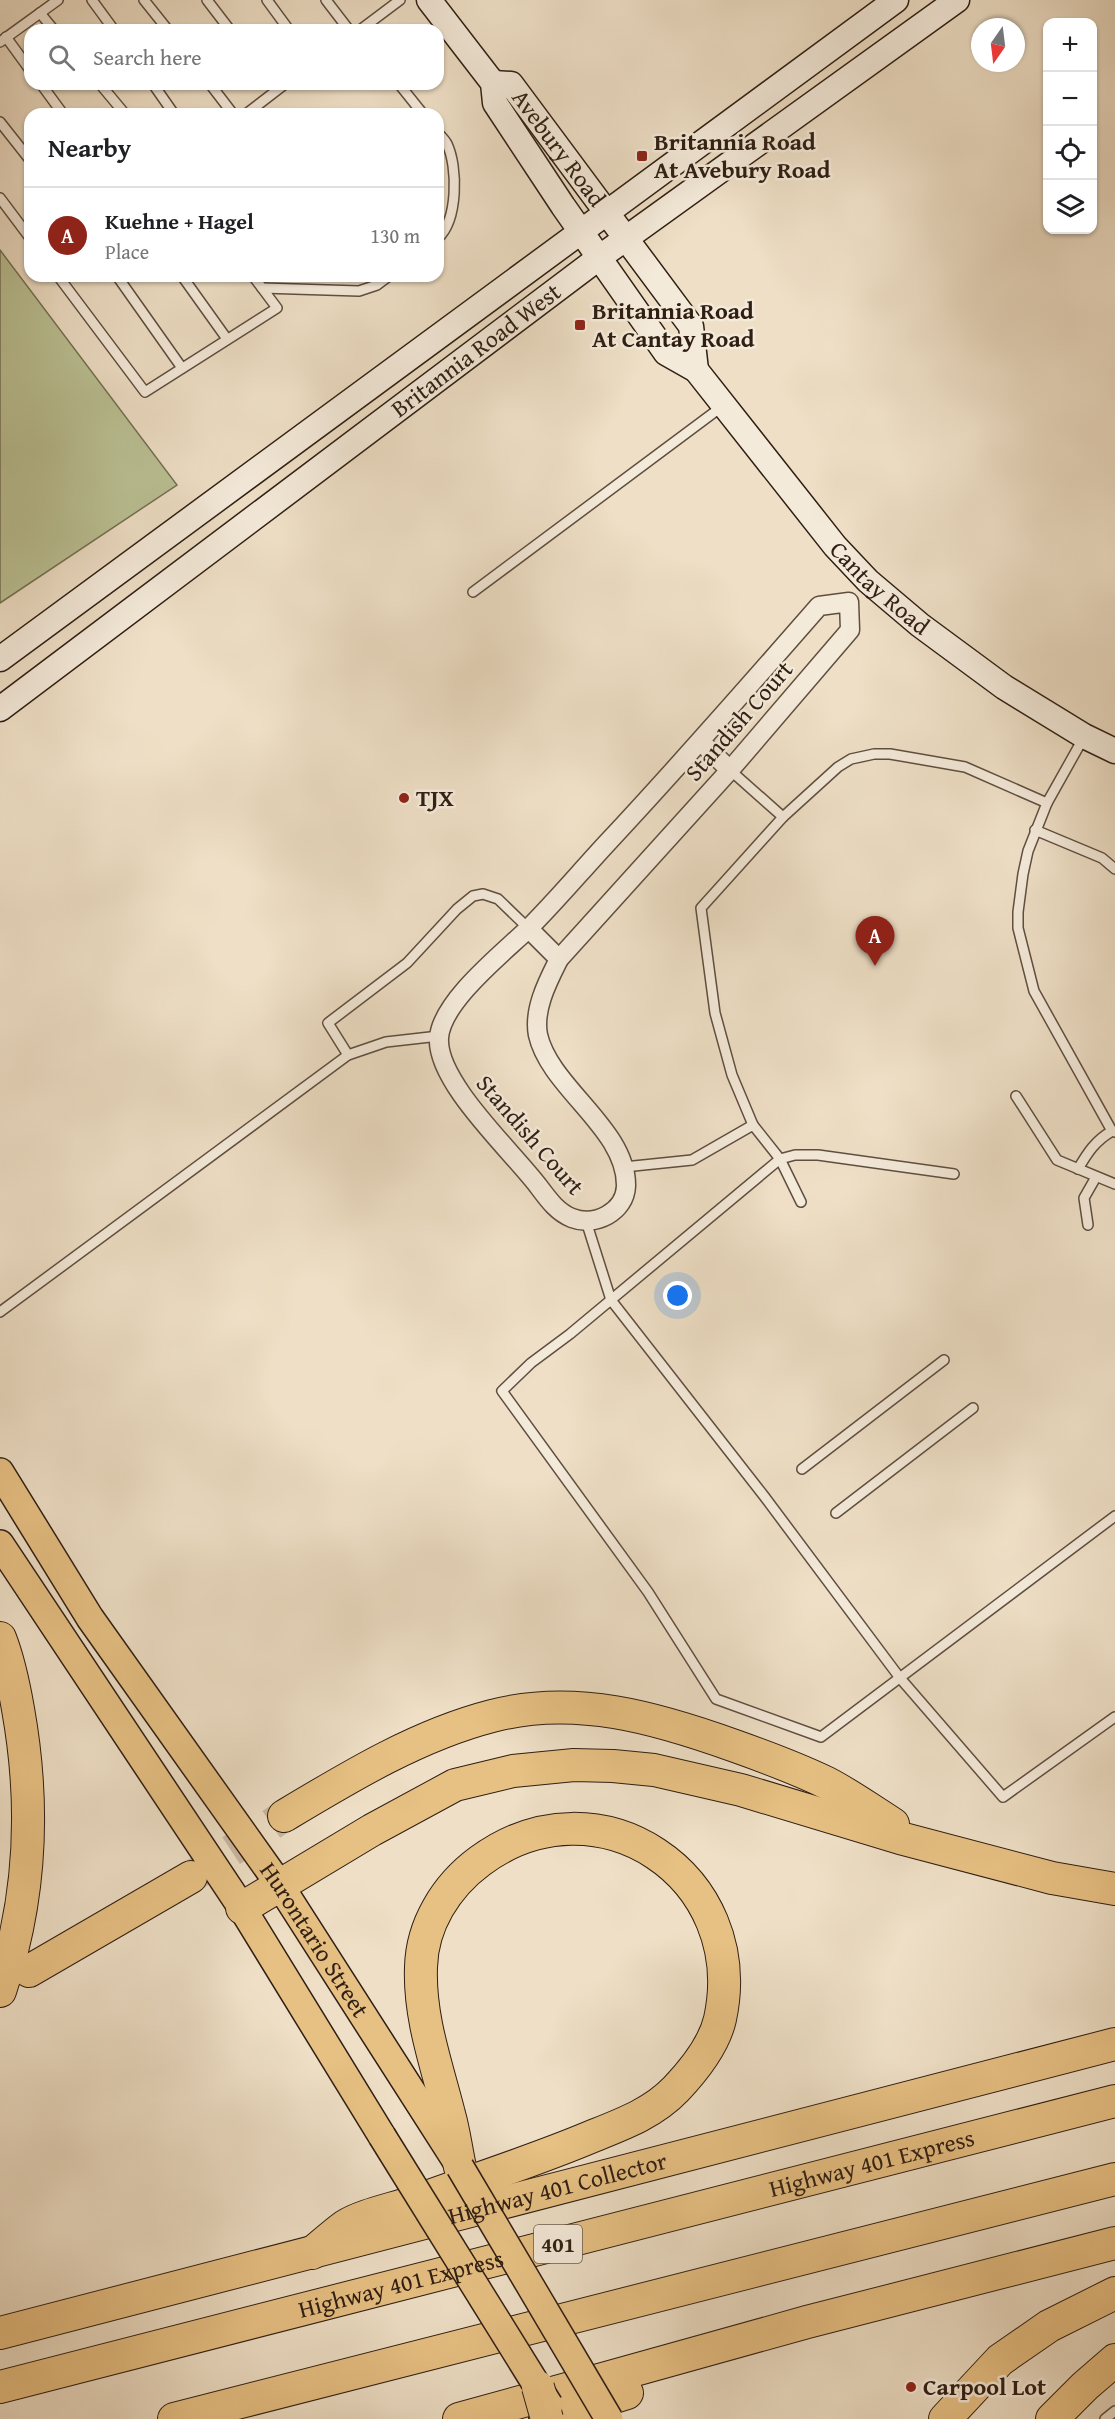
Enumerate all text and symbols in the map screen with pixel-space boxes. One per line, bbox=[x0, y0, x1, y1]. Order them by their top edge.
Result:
north arrow bbox=[971, 18, 1025, 72]
map controls bbox=[1043, 18, 1097, 234]
button: + bbox=[1043, 18, 1097, 72]
search box bbox=[24, 24, 444, 90]
icon: search bbox=[45, 41, 78, 74]
text: Search here bbox=[93, 41, 202, 73]
button: − bbox=[1043, 72, 1097, 126]
street label: Avebury Road bbox=[504, 82, 615, 214]
place label: Britannia Road At Avebury Road bbox=[654, 124, 831, 187]
button: locate bbox=[1043, 126, 1097, 180]
text: Nearby bbox=[48, 128, 131, 167]
marker: Britannia Road At Avebury Road bbox=[635, 149, 649, 163]
button: layers bbox=[1043, 180, 1097, 234]
text: Kuehne + Hagel bbox=[105, 205, 254, 237]
text: A bbox=[61, 221, 74, 250]
text: 130 m bbox=[370, 221, 420, 250]
text: Place bbox=[105, 237, 149, 266]
street label: Britannia Road West bbox=[383, 274, 568, 426]
place label: Britannia Road At Cantay Road bbox=[592, 293, 755, 356]
marker: Britannia Road At Cantay Road bbox=[573, 318, 587, 332]
street label: Cantay Road bbox=[822, 533, 937, 643]
street label: Standish Court bbox=[676, 652, 801, 789]
place label: TJX bbox=[416, 780, 454, 815]
marker: TJX bbox=[397, 791, 411, 805]
pin: A bbox=[856, 916, 894, 966]
street label: Standish Court bbox=[468, 1067, 593, 1203]
your location bbox=[663, 1281, 692, 1310]
street label: Hurontario Street bbox=[252, 1855, 378, 2025]
street label: Highway 401 Express bbox=[765, 2120, 978, 2206]
street label: Highway 401 Collector bbox=[444, 2143, 671, 2233]
road number: 401 bbox=[534, 2225, 582, 2263]
street label: Highway 401 Express bbox=[295, 2241, 507, 2327]
place label: Carpool Lot bbox=[923, 2369, 1046, 2404]
marker: Carpool Lot bbox=[904, 2380, 918, 2394]

